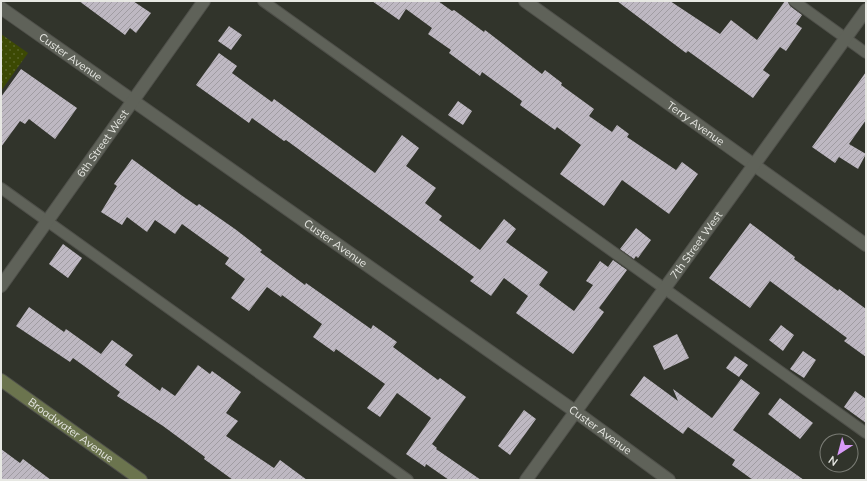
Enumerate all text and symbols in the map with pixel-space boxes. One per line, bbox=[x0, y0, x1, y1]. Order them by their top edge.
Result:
street label: Custer Avenue bbox=[36, 30, 105, 84]
street label: Terry Avenue bbox=[664, 98, 727, 148]
street label: 6th Street West bbox=[74, 107, 132, 180]
street label: 7th Street West bbox=[667, 208, 725, 282]
street label: Custer Avenue bbox=[301, 216, 370, 270]
street label: Broadwater Avenue bbox=[25, 395, 117, 465]
street label: Custer Avenue bbox=[566, 402, 635, 457]
north arrow bbox=[819, 433, 859, 473]
text: N bbox=[826, 453, 841, 469]

